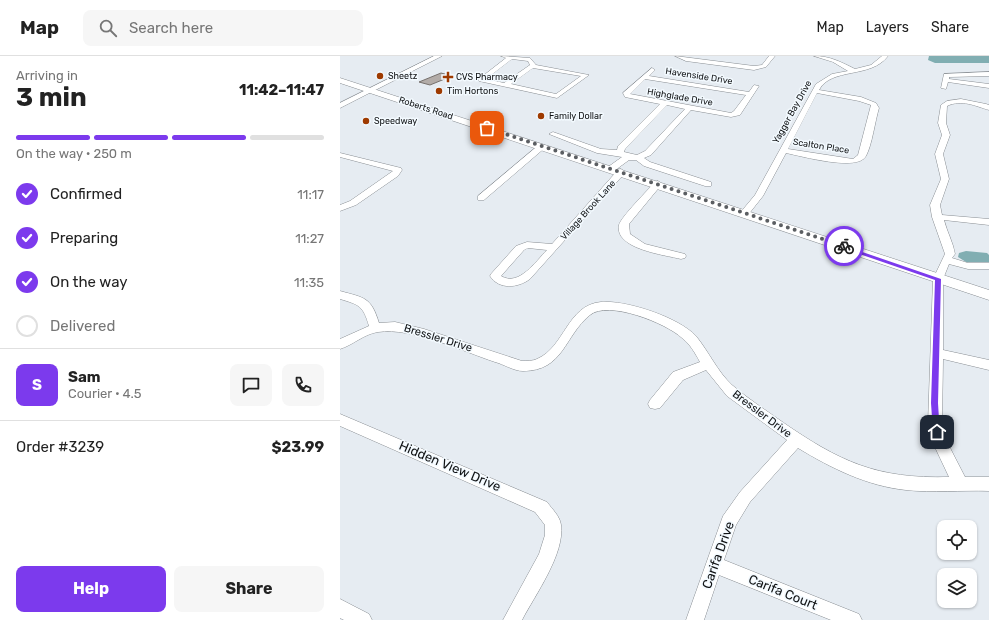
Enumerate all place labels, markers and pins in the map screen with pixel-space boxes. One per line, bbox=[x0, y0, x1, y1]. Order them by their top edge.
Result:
marker: Sheetz bbox=[375, 71, 385, 81]
place label: Sheetz bbox=[388, 71, 418, 81]
marker: CVS Pharmacy bbox=[443, 72, 453, 82]
place label: CVS Pharmacy bbox=[456, 72, 518, 82]
marker: Tim Hortons bbox=[434, 86, 444, 96]
place label: Tim Hortons bbox=[447, 86, 499, 96]
pin bbox=[470, 111, 504, 145]
marker: Family Dollar bbox=[536, 111, 546, 121]
place label: Family Dollar bbox=[549, 111, 603, 121]
marker: Speedway bbox=[361, 116, 371, 126]
place label: Speedway bbox=[374, 116, 417, 126]
pin bbox=[920, 415, 954, 449]

